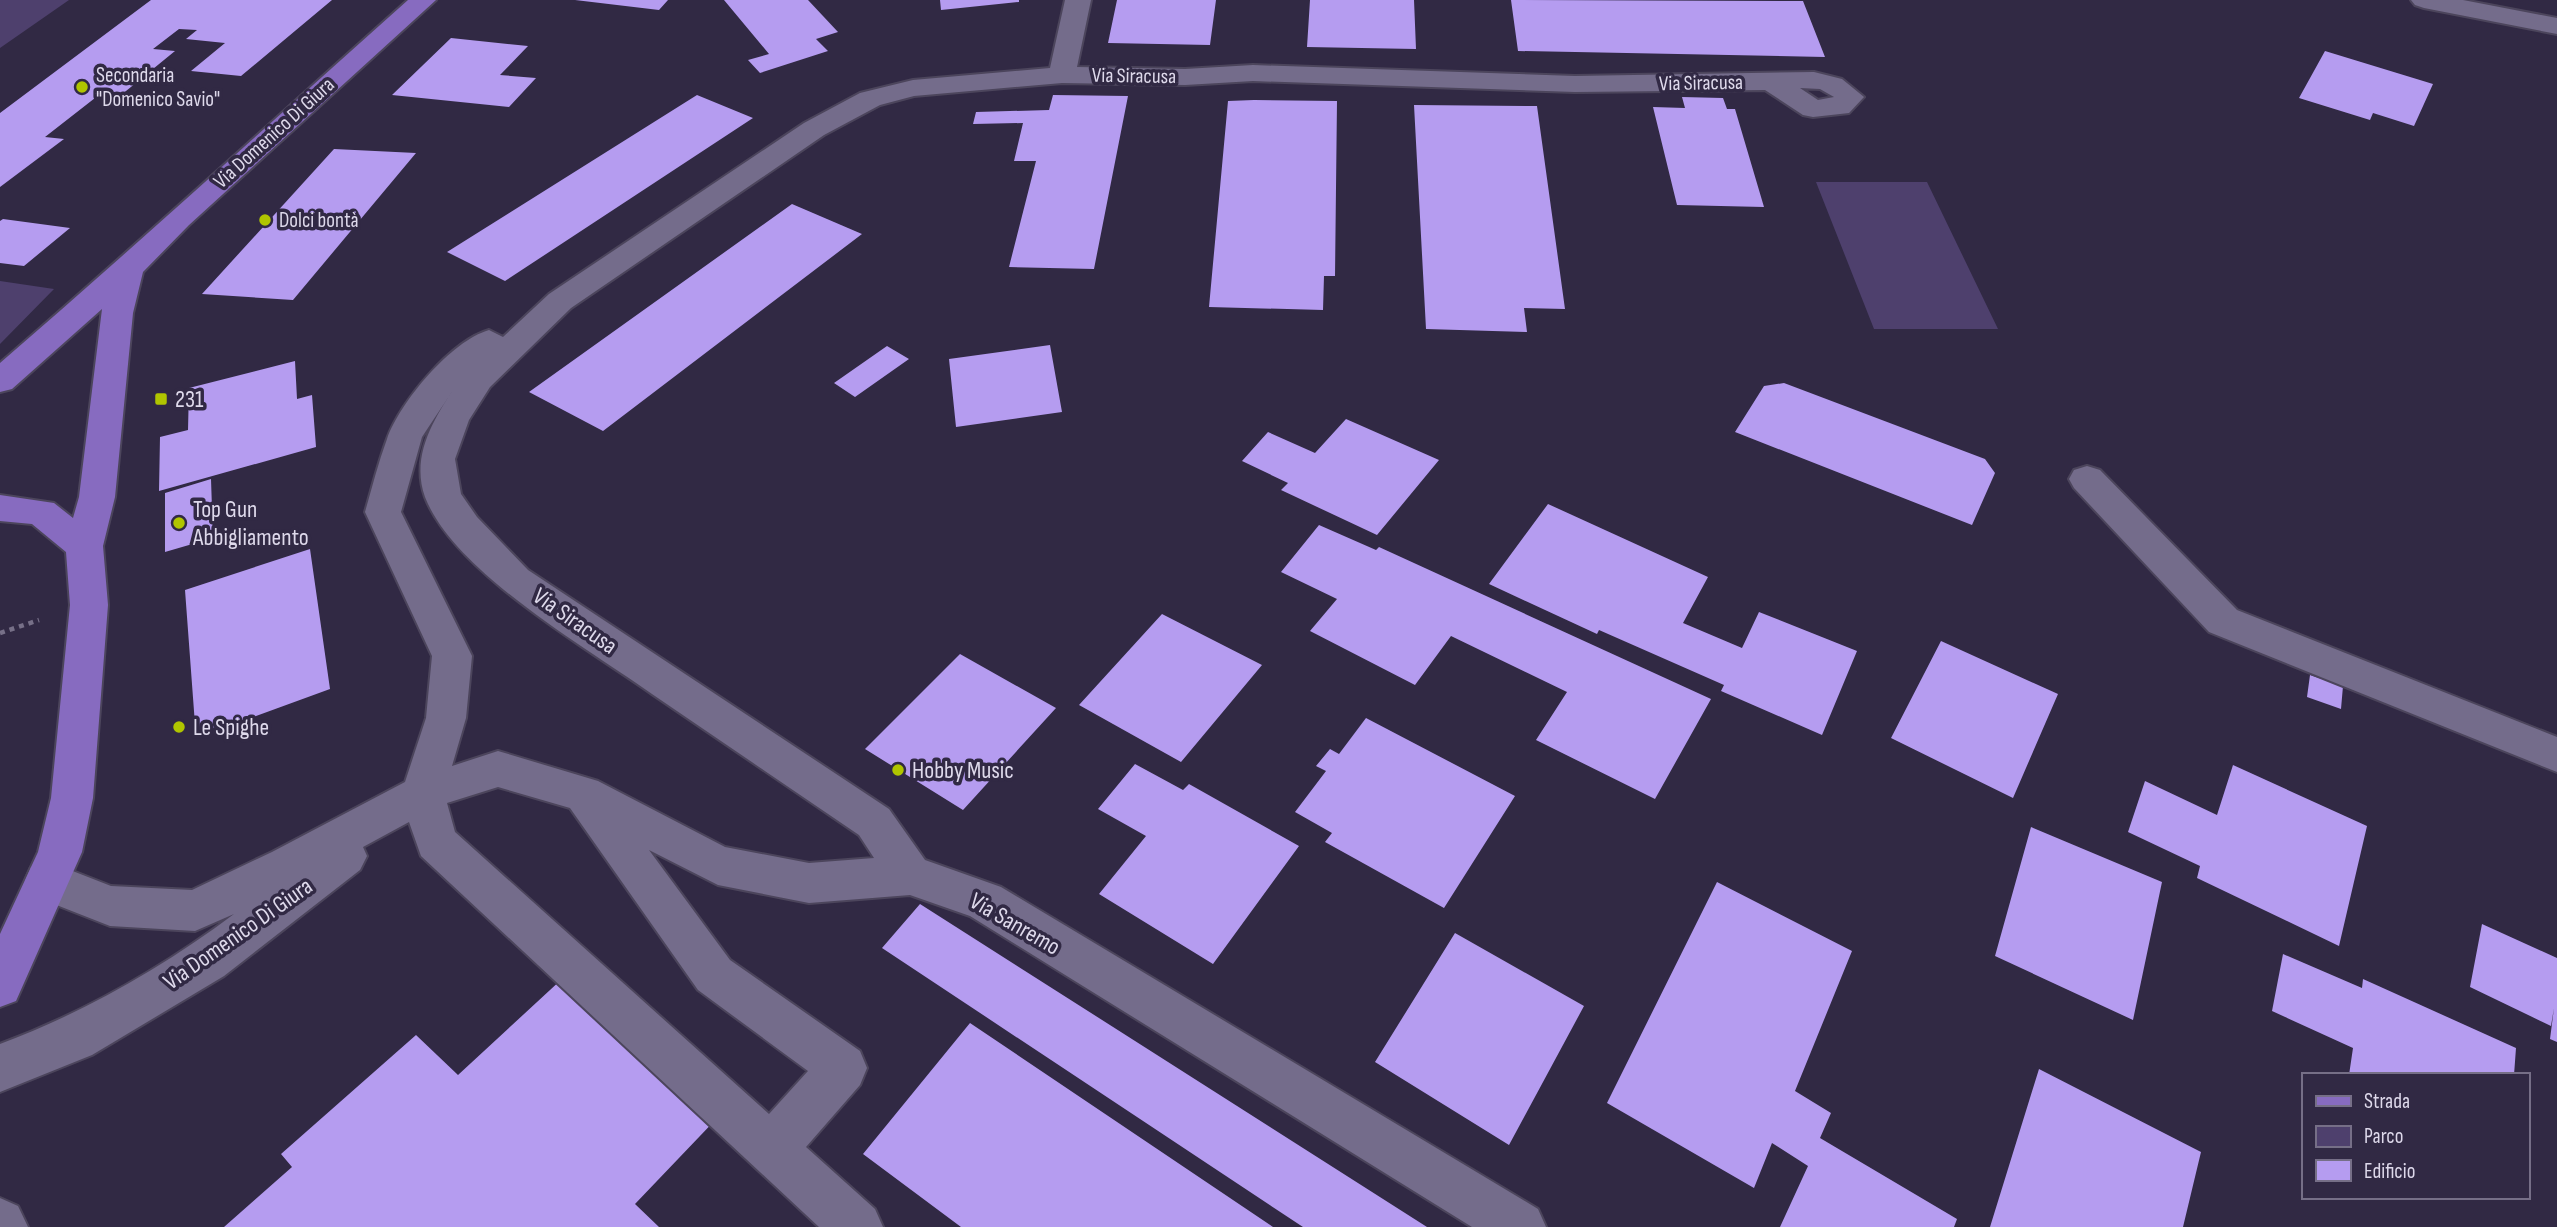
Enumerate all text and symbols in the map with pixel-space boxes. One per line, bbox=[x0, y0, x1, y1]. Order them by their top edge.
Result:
place label: Secondaria "Domenico Savio" bbox=[96, 63, 220, 112]
street label: Via Siracusa bbox=[1092, 63, 1176, 89]
street label: Via Siracusa bbox=[1659, 70, 1743, 96]
street label: Via Domenico Di Giura bbox=[209, 72, 339, 194]
marker: Secondaria "Domenico Savio" bbox=[74, 79, 90, 95]
place label: Dolci bontà bbox=[279, 208, 359, 233]
marker: Dolci bontà bbox=[257, 212, 273, 228]
place label: 231 bbox=[175, 385, 204, 414]
marker: 231 bbox=[153, 391, 169, 407]
place label: Top Gun Abbigliamento bbox=[192, 495, 309, 552]
marker: Top Gun Abbigliamento bbox=[171, 515, 187, 531]
street label: Via Siracusa bbox=[527, 582, 623, 660]
place label: Le Spighe bbox=[193, 713, 269, 742]
marker: Le Spighe bbox=[171, 719, 187, 735]
place label: Hobby Music bbox=[912, 756, 1014, 785]
marker: Hobby Music bbox=[890, 762, 906, 778]
street label: Via Domenico Di Giura bbox=[158, 872, 318, 996]
street label: Via Sanremo bbox=[965, 887, 1065, 961]
legend bbox=[2302, 1073, 2529, 1199]
text: Strada bbox=[2364, 1089, 2410, 1114]
text: Parco bbox=[2364, 1124, 2403, 1149]
text: Edificio bbox=[2364, 1159, 2415, 1184]

